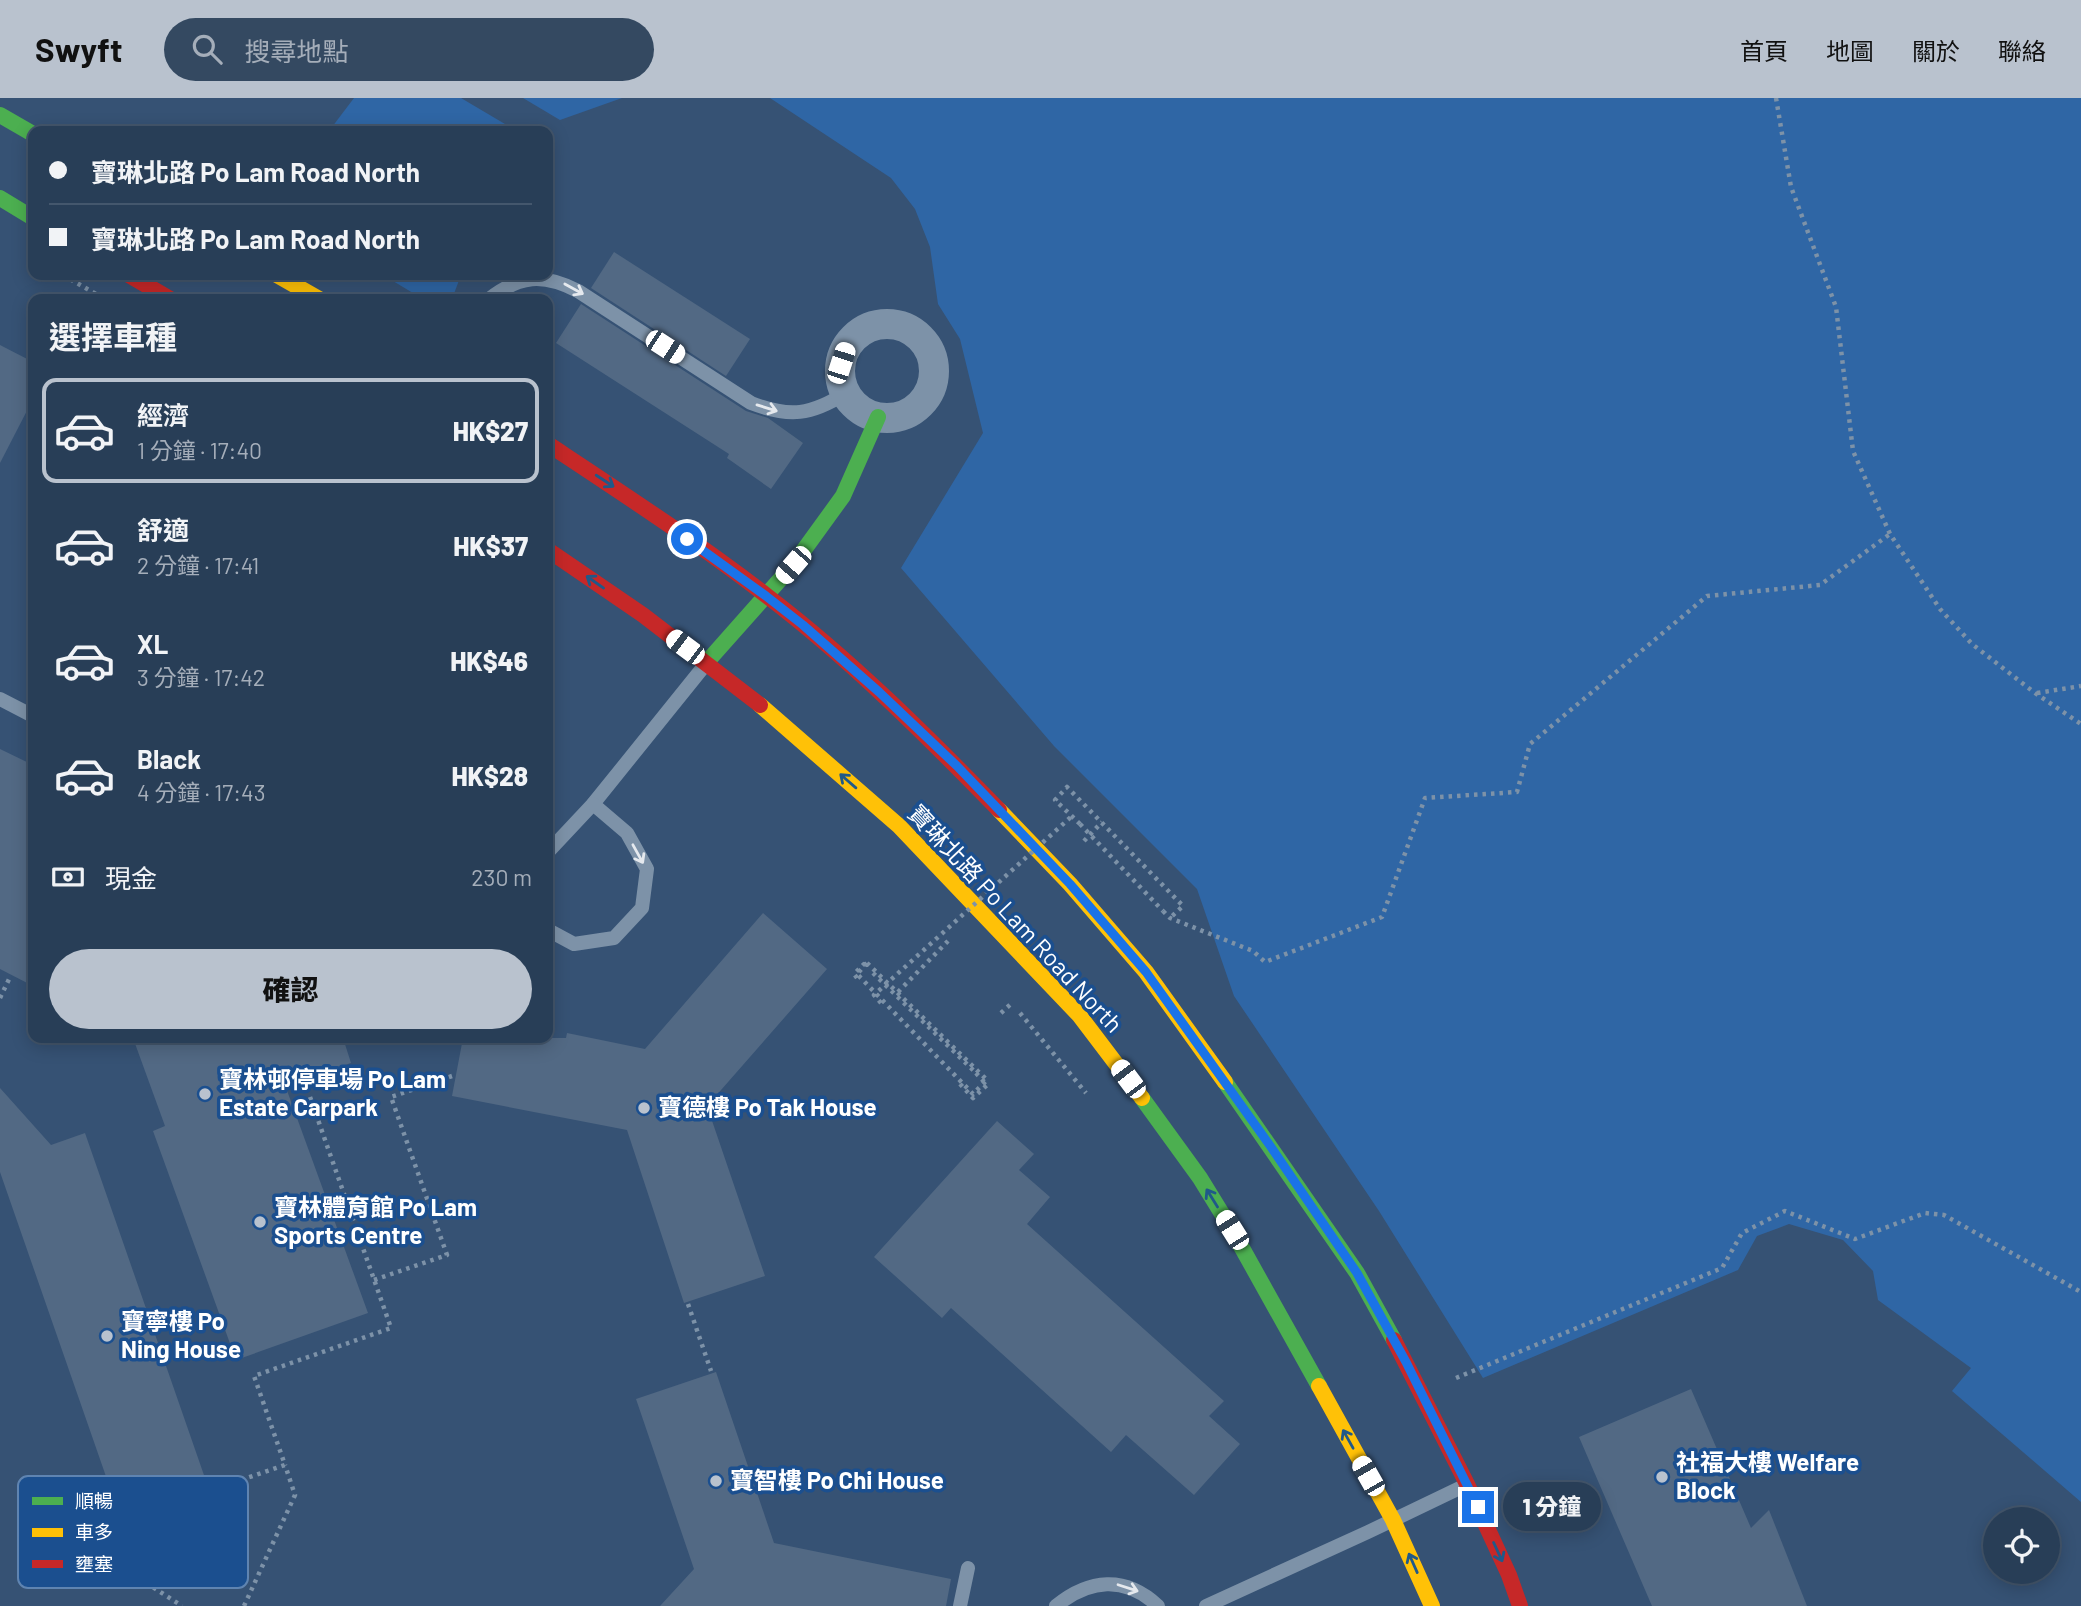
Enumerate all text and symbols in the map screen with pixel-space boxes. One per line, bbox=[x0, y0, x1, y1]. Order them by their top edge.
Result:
search box bbox=[164, 18, 654, 81]
text: Swyft bbox=[35, 29, 122, 69]
icon: search bbox=[188, 30, 226, 68]
text: 搜尋地點 bbox=[244, 35, 348, 66]
text: 首頁 bbox=[1740, 36, 1788, 65]
text: 地圖 bbox=[1826, 36, 1874, 65]
text: 關於 bbox=[1912, 36, 1960, 65]
text: 聯絡 bbox=[1998, 36, 2046, 65]
text: 寶琳北路 Po Lam Road North bbox=[91, 156, 420, 187]
text: 寶琳北路 Po Lam Road North bbox=[91, 223, 420, 254]
one-way arrow bbox=[563, 282, 583, 296]
text: 選擇車種 bbox=[49, 317, 177, 355]
car bbox=[642, 327, 689, 367]
car bbox=[825, 340, 858, 386]
icon: car bbox=[53, 399, 116, 462]
text: 經濟 bbox=[137, 399, 189, 430]
one-way arrow bbox=[755, 403, 777, 415]
text: HK$27 bbox=[453, 415, 528, 446]
text: 1 分鐘 · 17:40 bbox=[137, 436, 262, 464]
one-way arrow bbox=[594, 474, 614, 488]
icon: car bbox=[53, 514, 116, 577]
text: 舒適 bbox=[137, 514, 189, 545]
route start bbox=[671, 523, 703, 555]
text: HK$37 bbox=[453, 530, 528, 561]
car bbox=[772, 542, 815, 588]
text: 2 分鐘 · 17:41 bbox=[137, 551, 259, 579]
one-way arrow bbox=[586, 575, 605, 589]
car bbox=[662, 626, 709, 668]
text: XL bbox=[137, 628, 168, 659]
icon: car bbox=[53, 629, 116, 692]
text: HK$46 bbox=[450, 645, 528, 676]
text: 3 分鐘 · 17:42 bbox=[137, 663, 265, 691]
text: Black bbox=[137, 743, 201, 774]
icon: car bbox=[53, 744, 116, 807]
text: HK$28 bbox=[451, 760, 528, 791]
one-way arrow bbox=[839, 773, 857, 789]
text: 4 分鐘 · 17:43 bbox=[137, 778, 266, 806]
street label: 寶琳北路 Po Lam Road North bbox=[903, 798, 1129, 1038]
one-way arrow bbox=[632, 843, 646, 863]
icon: cash bbox=[49, 858, 87, 896]
text: 現金 bbox=[105, 862, 157, 893]
text: 230 m bbox=[471, 863, 532, 891]
button: 確認 bbox=[49, 949, 532, 1029]
car bbox=[1107, 1056, 1150, 1102]
place label: 寶林邨停車場 Po Lam Estate Carpark bbox=[219, 1064, 446, 1121]
marker: 寶林邨停車場 Po Lam Estate Carpark bbox=[197, 1086, 213, 1102]
place label: 寶德樓 Po Tak House bbox=[658, 1092, 877, 1121]
marker: 寶德樓 Po Tak House bbox=[636, 1100, 652, 1116]
one-way arrow bbox=[1205, 1189, 1219, 1209]
place label: 寶林體育館 Po Lam Sports Centre bbox=[274, 1192, 477, 1249]
car bbox=[1212, 1207, 1253, 1253]
marker: 寶林體育館 Po Lam Sports Centre bbox=[252, 1214, 268, 1230]
place label: 寶寧樓 Po Ning House bbox=[121, 1306, 241, 1363]
marker: 寶寧樓 Po Ning House bbox=[99, 1328, 115, 1344]
one-way arrow bbox=[1341, 1430, 1355, 1450]
place label: 社福大樓 Welfare Block bbox=[1676, 1447, 1859, 1504]
car bbox=[1349, 1453, 1388, 1499]
place label: 寶智樓 Po Chi House bbox=[730, 1465, 944, 1494]
marker: 社福大樓 Welfare Block bbox=[1654, 1469, 1670, 1485]
marker: 寶智樓 Po Chi House bbox=[708, 1473, 724, 1489]
legend bbox=[18, 1476, 248, 1588]
callout: 1 分鐘 bbox=[1502, 1482, 1600, 1532]
text: 順暢 bbox=[75, 1489, 113, 1512]
route end bbox=[1462, 1491, 1494, 1523]
text: 1 分鐘 bbox=[1523, 1492, 1581, 1520]
map controls bbox=[1983, 1507, 2060, 1584]
button: locate bbox=[1983, 1507, 2060, 1584]
text: 車多 bbox=[75, 1520, 113, 1543]
one-way arrow bbox=[1492, 1541, 1505, 1562]
text: 壅塞 bbox=[75, 1552, 113, 1575]
one-way arrow bbox=[1406, 1553, 1419, 1574]
one-way arrow bbox=[1117, 1583, 1139, 1596]

